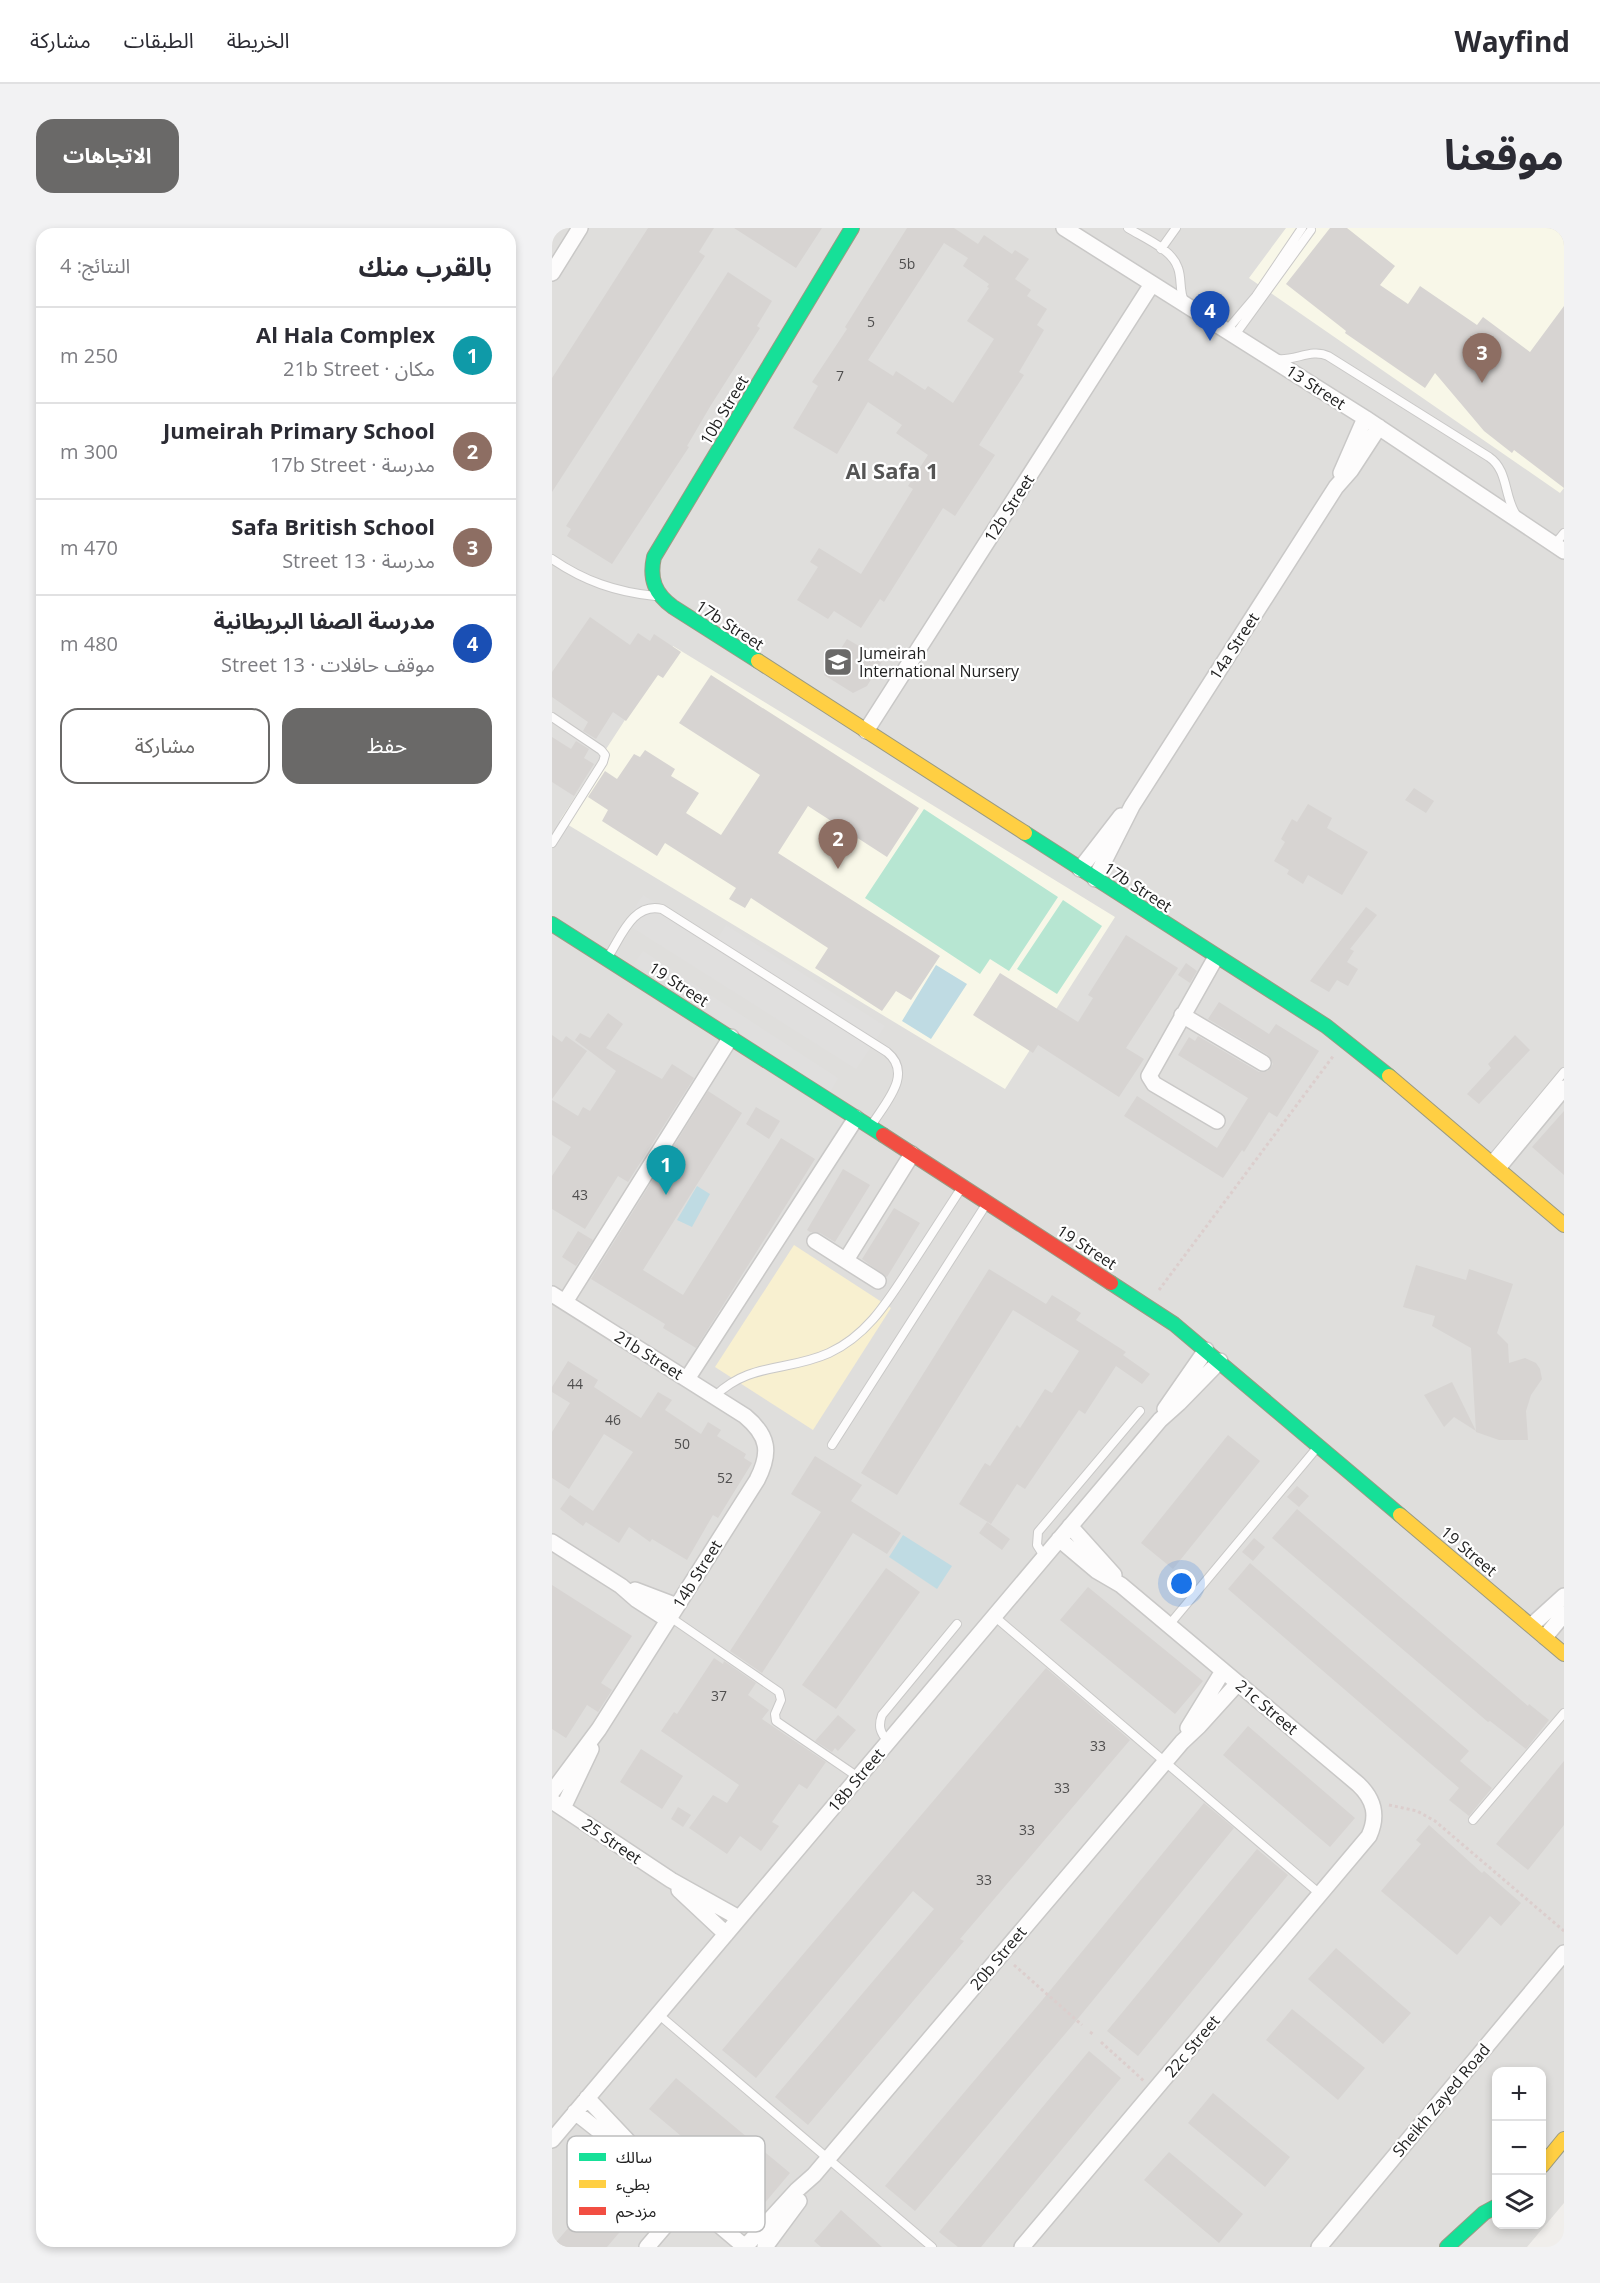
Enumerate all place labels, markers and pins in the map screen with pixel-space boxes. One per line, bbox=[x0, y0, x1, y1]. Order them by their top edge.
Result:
pin: 4 bbox=[1190, 291, 1230, 341]
pin: 3 bbox=[1462, 334, 1502, 383]
place label: Jumeirah International Nursery bbox=[857, 642, 1020, 682]
school or university icon: Jumeirah International Nursery bbox=[822, 646, 854, 678]
pin: 2 bbox=[818, 820, 858, 869]
pin: 1 bbox=[646, 1146, 686, 1195]

